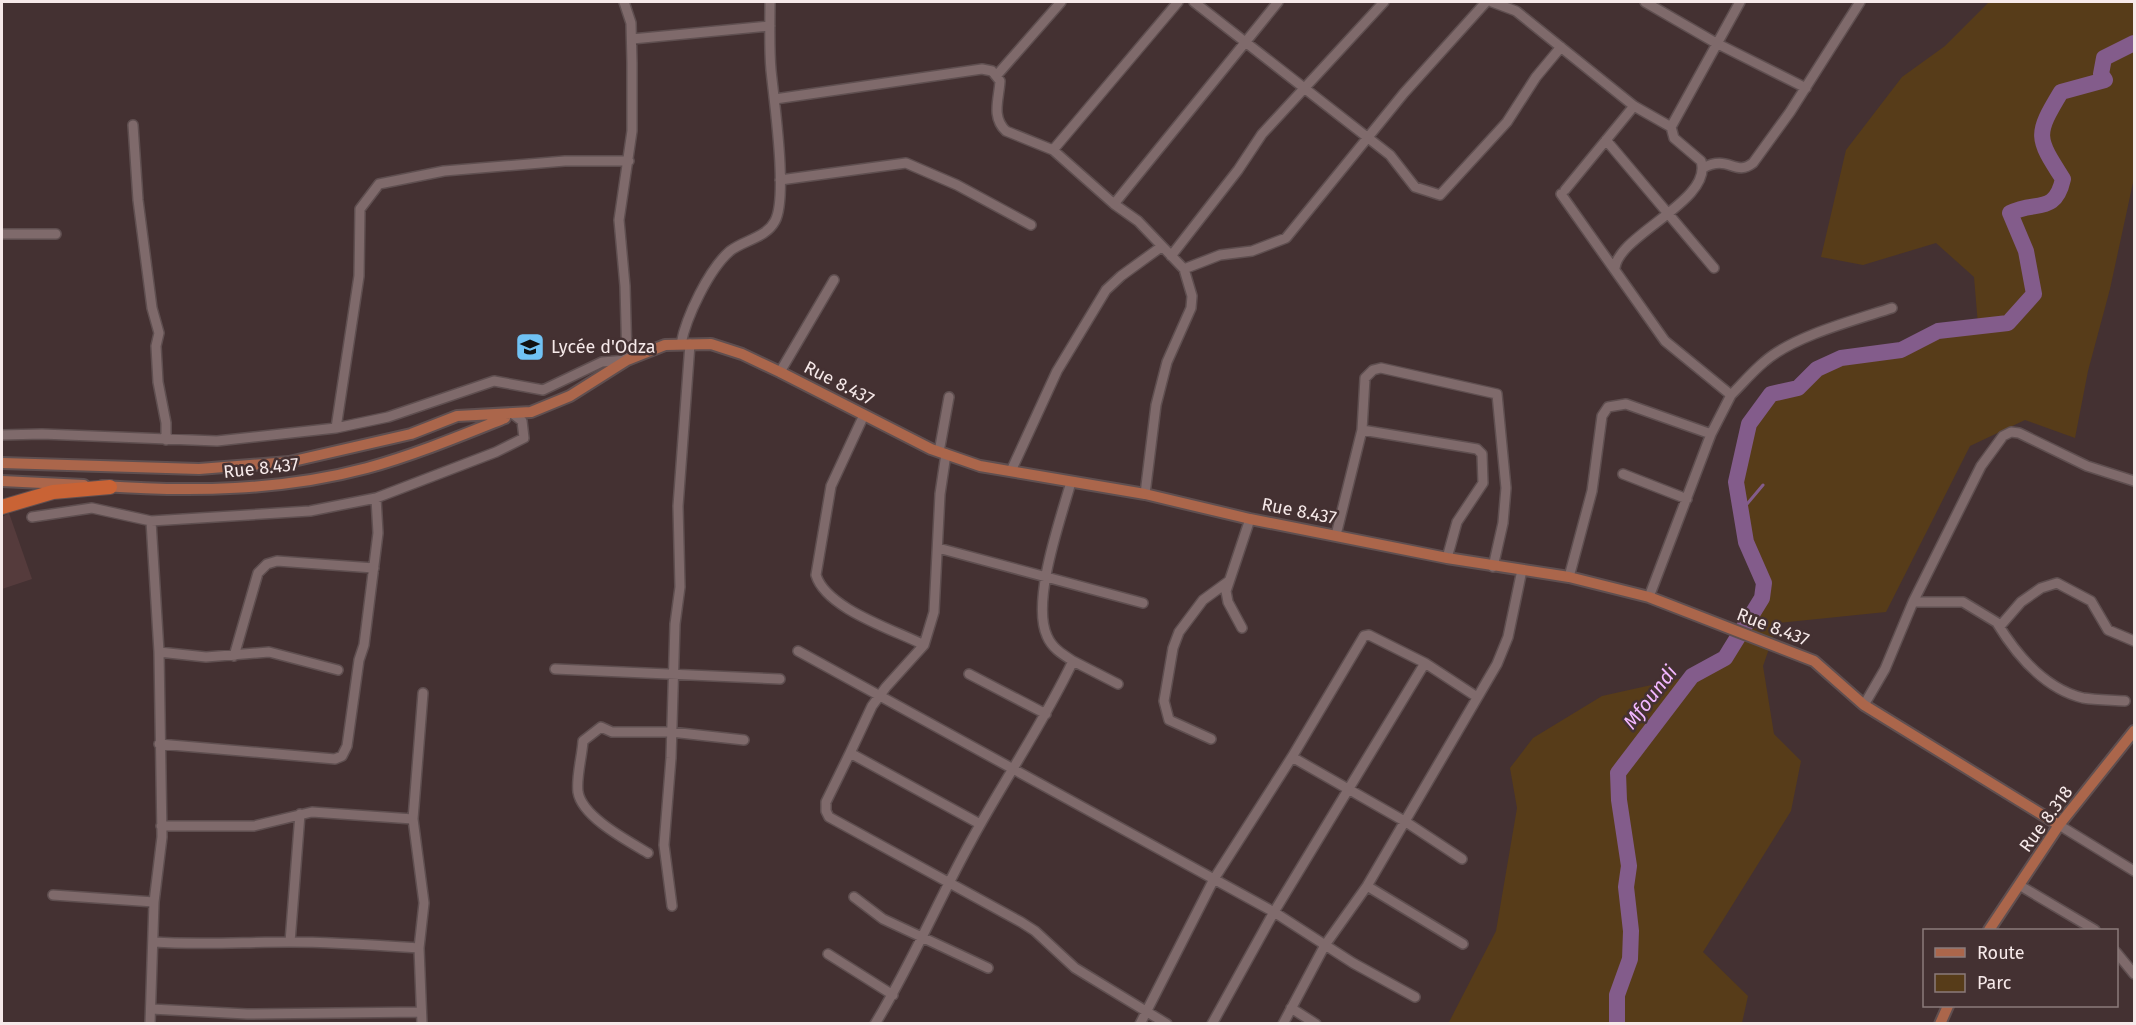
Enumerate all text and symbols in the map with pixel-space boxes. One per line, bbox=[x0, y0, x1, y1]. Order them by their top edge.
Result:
school or university icon: Lycée d'Odza bbox=[514, 331, 546, 363]
place label: Lycée d'Odza bbox=[551, 336, 655, 358]
street label: Rue 8.437 bbox=[800, 356, 878, 410]
street label: Rue 8.437 bbox=[222, 453, 300, 483]
street label: Rue 8.437 bbox=[1260, 493, 1338, 529]
street label: Rue 8.437 bbox=[1734, 603, 1812, 651]
water label: Mfoundi bbox=[1618, 660, 1682, 733]
street label: Rue 8.318 bbox=[2015, 781, 2077, 856]
legend bbox=[1923, 929, 2118, 1007]
text: Route bbox=[1977, 942, 2025, 964]
text: Parc bbox=[1977, 972, 2012, 994]

